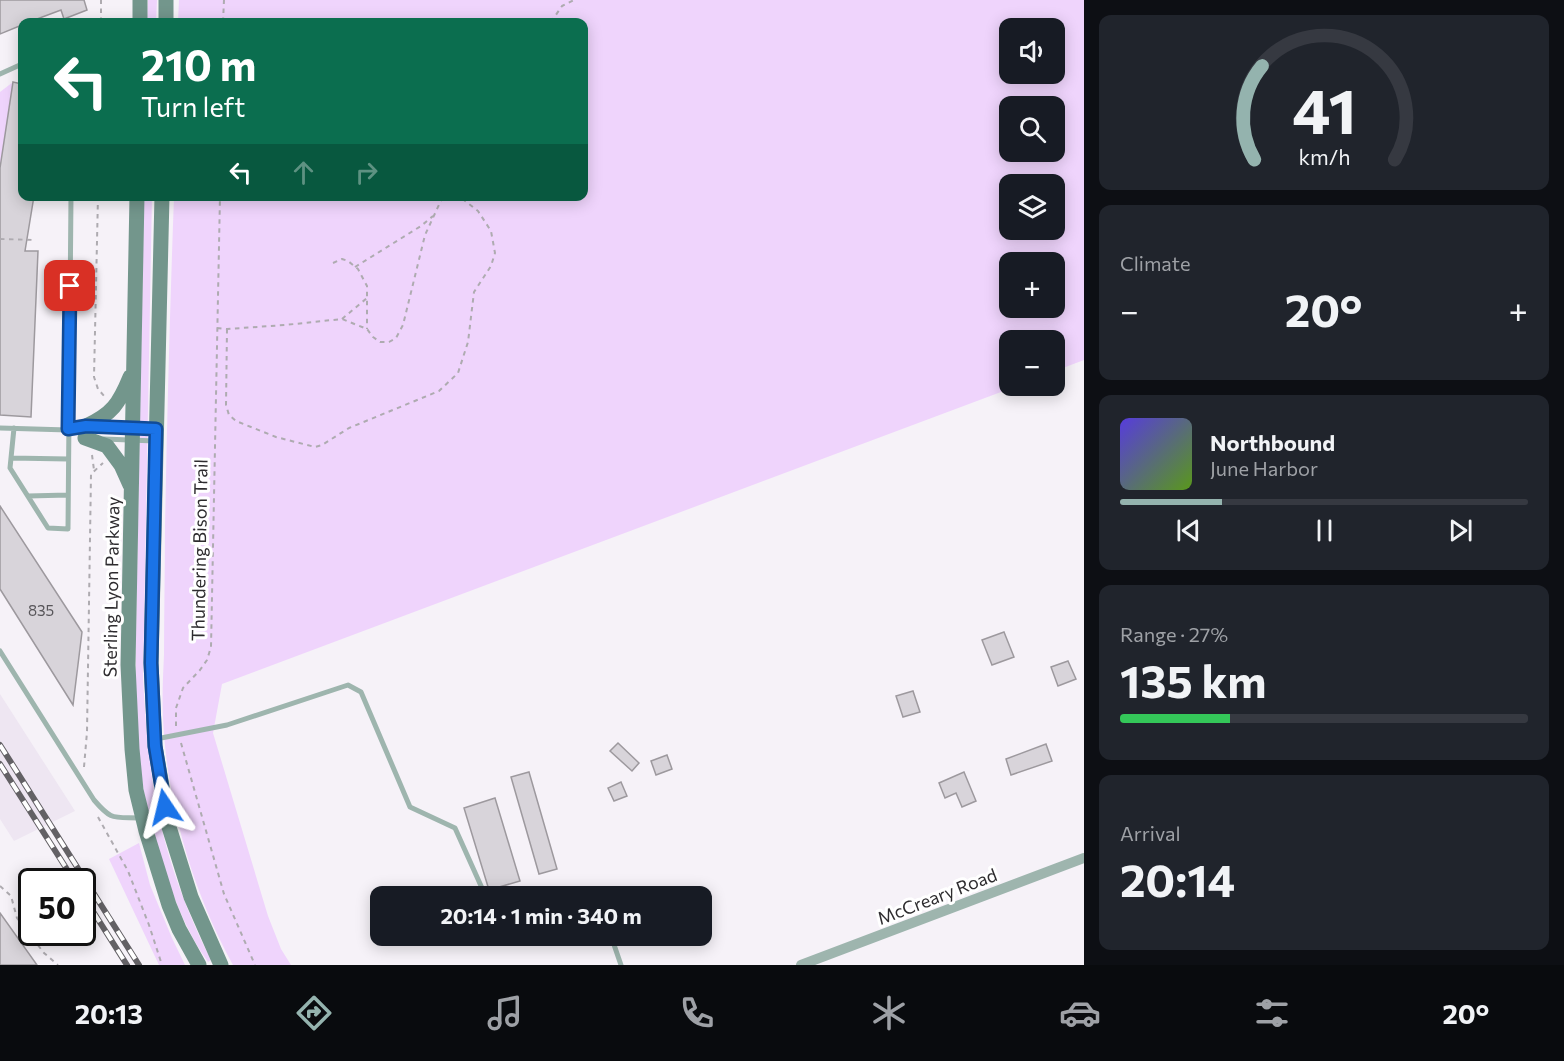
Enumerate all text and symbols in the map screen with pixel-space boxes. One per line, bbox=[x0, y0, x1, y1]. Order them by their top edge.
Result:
map controls bbox=[999, 18, 1065, 396]
button: sound bbox=[999, 18, 1065, 84]
text: 210 m bbox=[141, 38, 256, 90]
icon: left bbox=[42, 42, 120, 120]
text: 41 bbox=[1292, 71, 1356, 147]
text: Turn left bbox=[141, 90, 245, 123]
button: search bbox=[999, 96, 1065, 162]
text: km/h bbox=[1298, 143, 1350, 169]
icon: left bbox=[224, 156, 257, 189]
icon: ahead bbox=[287, 156, 320, 189]
icon: right bbox=[350, 156, 383, 189]
button: layers bbox=[999, 174, 1065, 240]
text: Climate bbox=[1120, 251, 1190, 275]
button: + bbox=[999, 252, 1065, 318]
pin bbox=[44, 260, 95, 311]
icon: arrive bbox=[53, 269, 86, 302]
text: 20° bbox=[1285, 281, 1363, 336]
text: − bbox=[1120, 289, 1139, 330]
text: + bbox=[1509, 289, 1528, 330]
button: − bbox=[999, 330, 1065, 396]
text: Northbound bbox=[1210, 429, 1335, 456]
text: June Harbor bbox=[1210, 456, 1318, 480]
street label: Thundering Bison Trail bbox=[186, 459, 212, 641]
street label: Sterling Lyon Parkway bbox=[98, 496, 124, 678]
icon: previous bbox=[1172, 514, 1205, 547]
icon: pause bbox=[1308, 514, 1341, 547]
icon: next bbox=[1444, 514, 1477, 547]
house number: 835 bbox=[28, 601, 54, 619]
text: Range · 27% bbox=[1120, 622, 1228, 646]
text: 135 km bbox=[1120, 652, 1267, 707]
position arrow bbox=[133, 775, 197, 839]
text: Arrival bbox=[1120, 821, 1181, 845]
text: 20:14 bbox=[1120, 851, 1235, 906]
street label: McCreary Road bbox=[874, 863, 1000, 929]
speed limit sign: 50 bbox=[18, 868, 96, 946]
text: 20:14 · 1 min · 340 m bbox=[440, 902, 642, 929]
icon: directions bbox=[293, 992, 335, 1034]
icon: music bbox=[484, 992, 526, 1034]
icon: phone bbox=[676, 992, 718, 1034]
icon: climate bbox=[868, 992, 910, 1034]
icon: car bbox=[1059, 992, 1101, 1034]
icon: filters bbox=[1251, 992, 1293, 1034]
text: 20:13 bbox=[75, 997, 143, 1030]
text: 20° bbox=[1443, 997, 1489, 1030]

